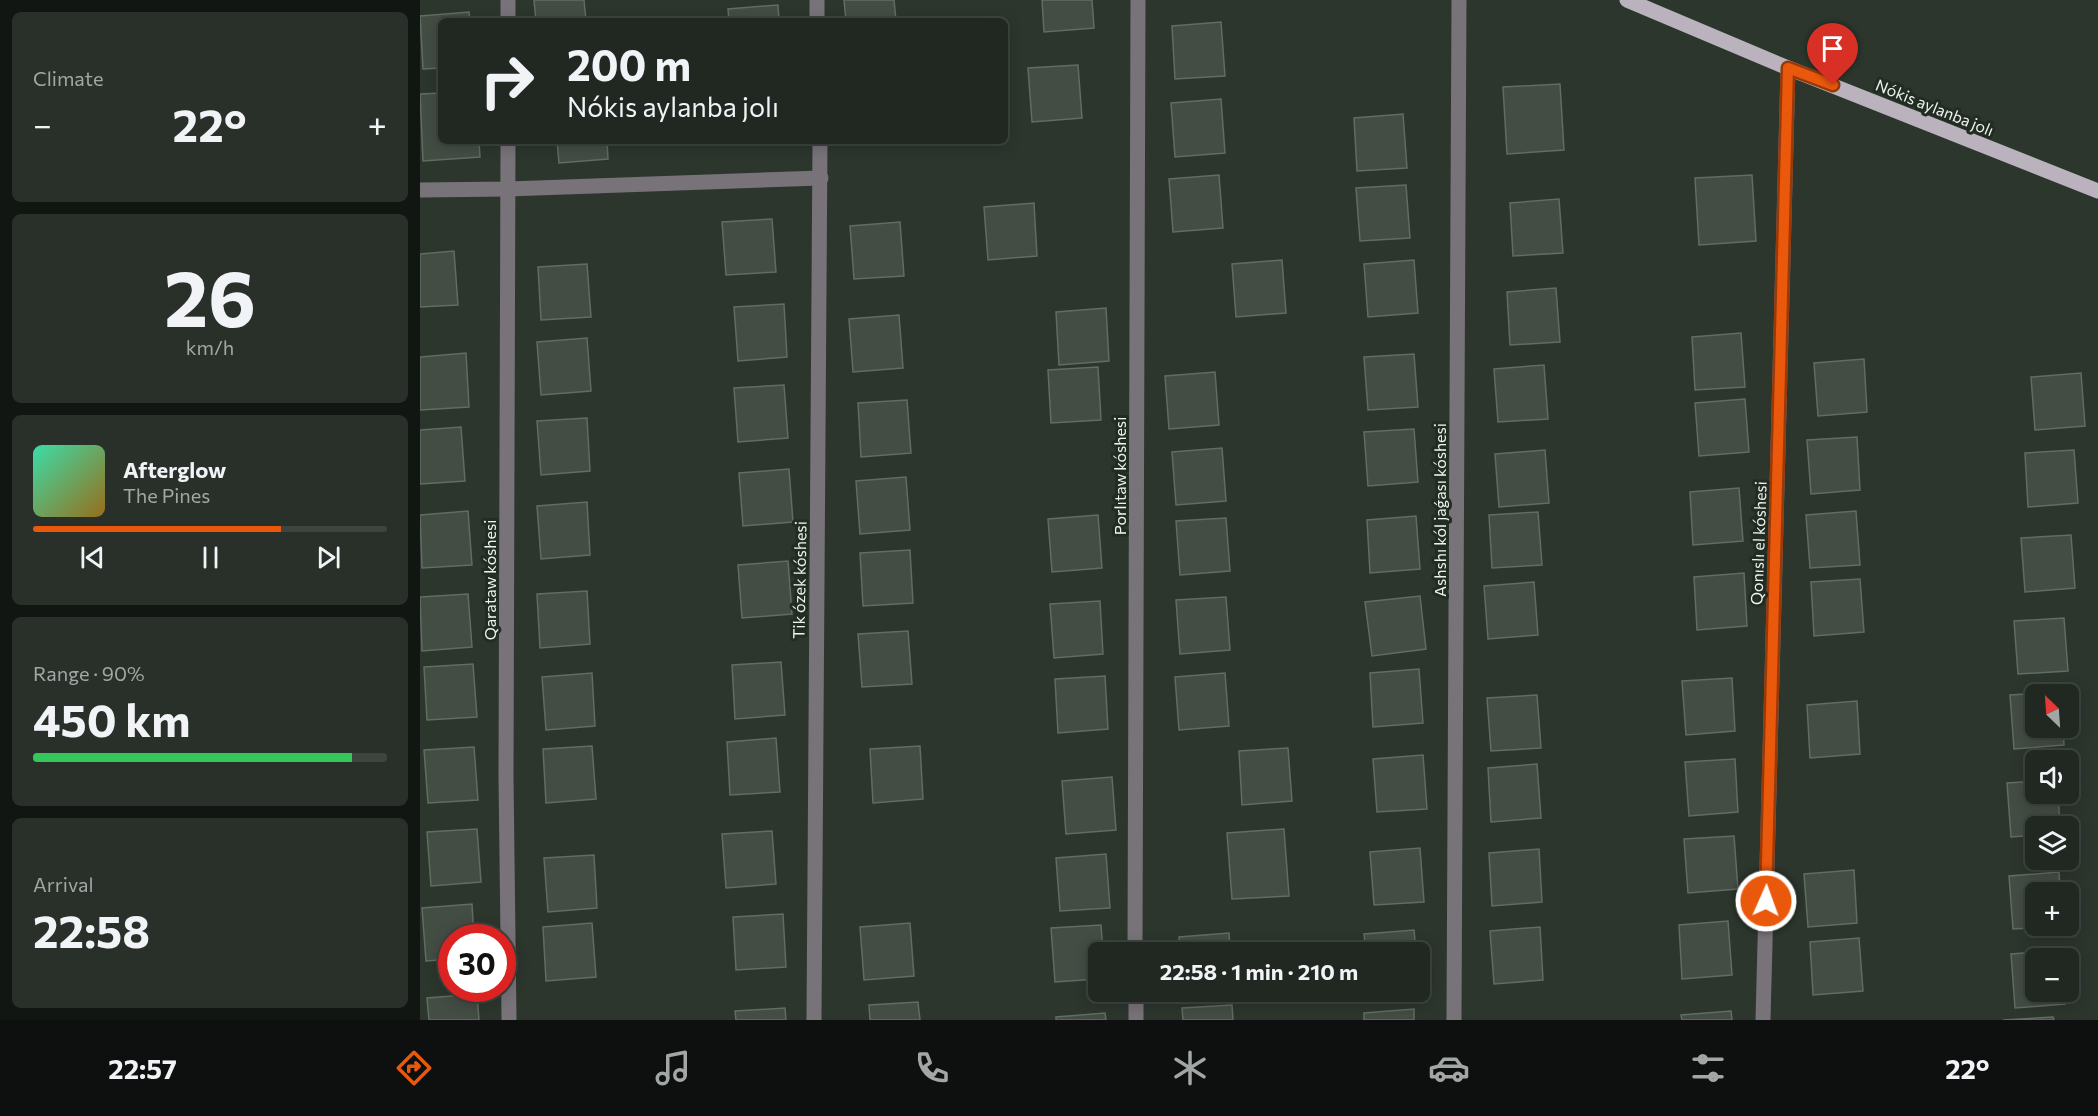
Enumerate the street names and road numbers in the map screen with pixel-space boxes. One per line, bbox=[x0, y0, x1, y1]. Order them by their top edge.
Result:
street label: Nókis aylanba jolı bbox=[1873, 75, 1997, 139]
street label: Porlıtaw kóshesi bbox=[1110, 417, 1129, 535]
street label: Ashshı kól jaǵası kóshesi bbox=[1430, 423, 1449, 597]
street label: Qonıslı el kóshesi bbox=[1746, 481, 1770, 605]
street label: Qarataw kóshesi bbox=[480, 520, 499, 640]
street label: Tik ózek kóshesi bbox=[788, 521, 810, 639]

